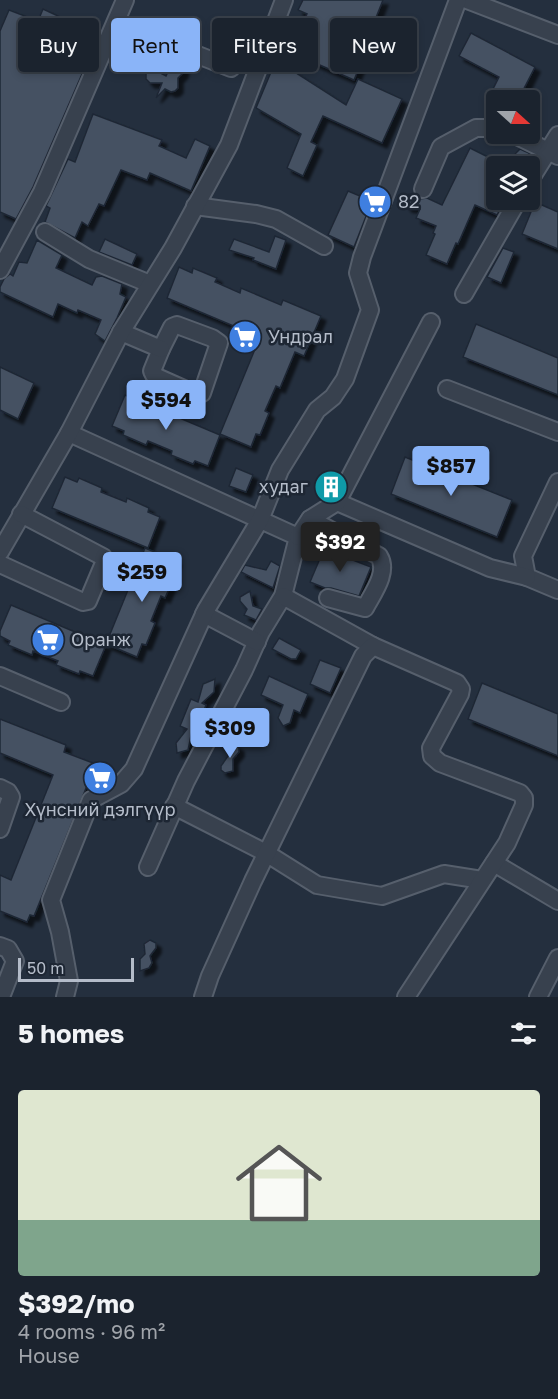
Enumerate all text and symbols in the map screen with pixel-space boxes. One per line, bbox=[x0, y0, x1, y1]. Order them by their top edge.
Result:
chip: Buy bbox=[18, 18, 99, 72]
chip: Rent bbox=[111, 18, 200, 72]
chip: Filters bbox=[212, 18, 318, 72]
chip: New bbox=[330, 18, 417, 72]
north arrow bbox=[486, 90, 540, 144]
map controls bbox=[486, 90, 540, 210]
button: layers bbox=[486, 156, 540, 210]
supermarket icon: 82 bbox=[357, 184, 393, 220]
place label: 82 bbox=[398, 190, 419, 212]
supermarket icon: Ундрал bbox=[227, 319, 263, 355]
place label: Ундрал bbox=[268, 325, 333, 347]
pin: $594 bbox=[130, 380, 202, 431]
text: $594 bbox=[141, 387, 191, 411]
pin: $857 bbox=[415, 446, 487, 497]
text: $857 bbox=[426, 453, 476, 477]
building icon: худаг bbox=[313, 469, 349, 505]
place label: худаг bbox=[259, 475, 308, 497]
pin: $392 bbox=[304, 522, 376, 573]
text: $392 bbox=[315, 529, 365, 553]
pin: $259 bbox=[106, 552, 178, 603]
text: $259 bbox=[117, 559, 167, 583]
supermarket icon: Оранж bbox=[30, 622, 66, 658]
place label: Оранж bbox=[71, 628, 131, 650]
pin: $309 bbox=[194, 708, 266, 759]
text: $309 bbox=[204, 715, 256, 739]
supermarket icon: Хүнсний дэлгүүр bbox=[82, 760, 118, 796]
place label: Хүнсний дэлгүүр bbox=[25, 798, 175, 820]
scale bar bbox=[18, 955, 134, 982]
text: 50 m bbox=[27, 958, 64, 978]
icon: filters bbox=[507, 1017, 540, 1050]
text: 5 homes bbox=[18, 1018, 124, 1049]
icon: home bbox=[225, 1129, 333, 1237]
text: $392/mo bbox=[18, 1288, 134, 1319]
text: 4 rooms · 96 m² bbox=[18, 1319, 165, 1343]
text: House bbox=[18, 1343, 80, 1367]

